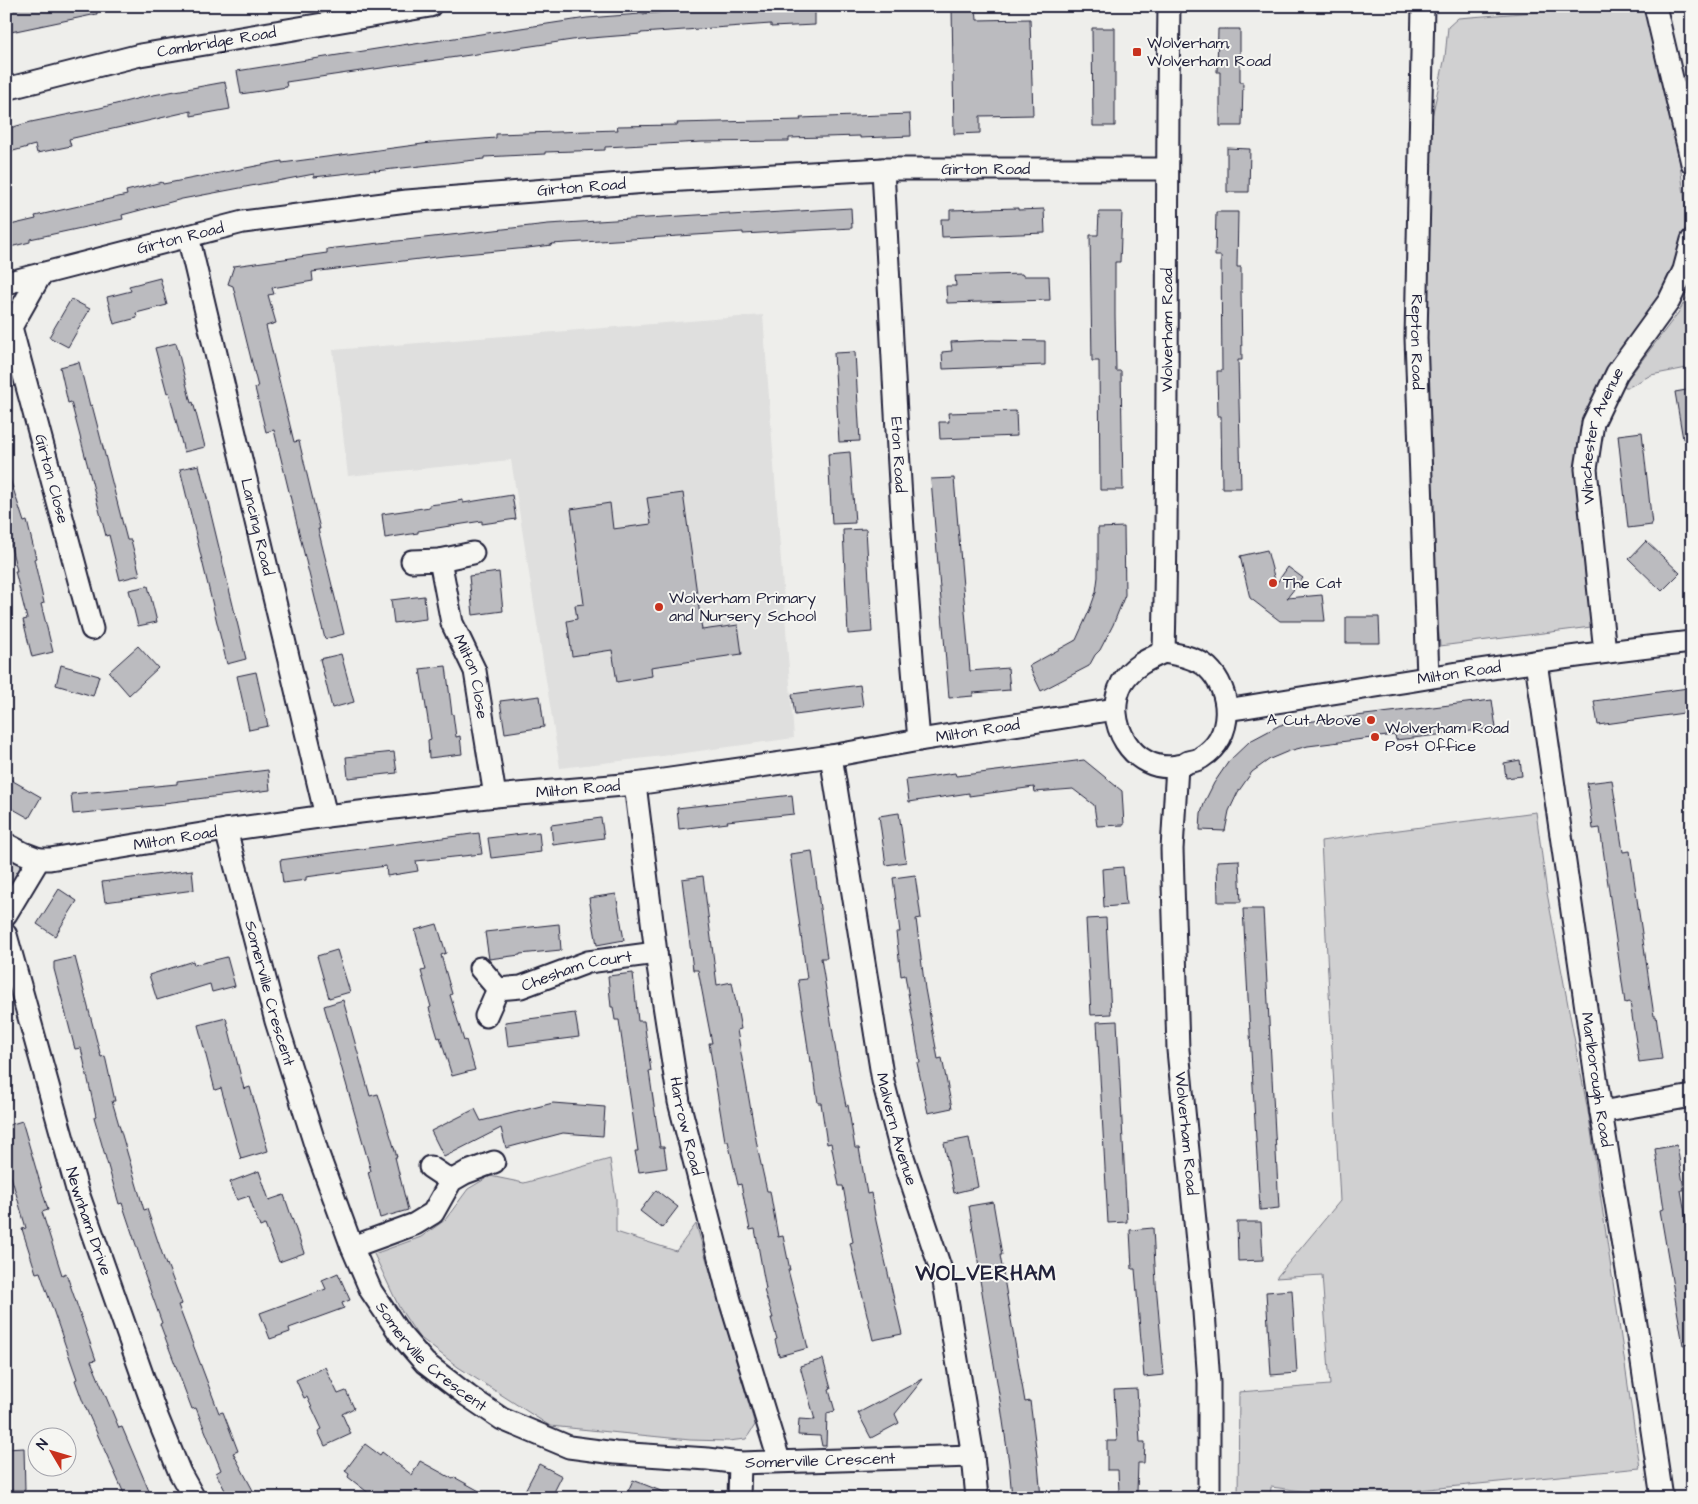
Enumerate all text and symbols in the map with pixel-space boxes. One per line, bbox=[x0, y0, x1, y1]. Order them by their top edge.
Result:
street label: Cambridge Road bbox=[155, 21, 278, 63]
place label: Wolverham, Wolverham Road bbox=[1147, 32, 1271, 72]
marker: Wolverham, Wolverham Road bbox=[1131, 46, 1143, 58]
street label: Girton Road bbox=[941, 158, 1030, 180]
street label: Girton Road bbox=[536, 173, 627, 202]
street label: Girton Road bbox=[135, 216, 226, 260]
street label: Wolverham Road bbox=[1156, 268, 1178, 392]
street label: Repton Road bbox=[1405, 294, 1429, 390]
street label: Winchester Avenue bbox=[1575, 362, 1629, 505]
street label: Eton Road bbox=[885, 416, 912, 493]
street label: Girton Close bbox=[29, 432, 74, 526]
street label: Lancing Road bbox=[235, 476, 279, 578]
place label: The Cat bbox=[1283, 572, 1342, 594]
marker: The Cat bbox=[1267, 577, 1279, 589]
place label: Wolverham Primary and Nursery School bbox=[669, 587, 816, 628]
marker: Wolverham Primary and Nursery School bbox=[653, 601, 665, 613]
street label: Milton Close bbox=[448, 631, 494, 721]
street label: Milton Road bbox=[1415, 656, 1503, 690]
place label: A Cut Above bbox=[1267, 709, 1361, 731]
street label: Milton Road bbox=[934, 713, 1021, 748]
marker: A Cut Above bbox=[1365, 714, 1377, 726]
place label: Wolverham Road Post Office bbox=[1385, 717, 1509, 757]
marker: Wolverham Road Post Office bbox=[1369, 731, 1381, 743]
street label: Milton Road bbox=[535, 774, 621, 803]
street label: Milton Road bbox=[132, 821, 219, 856]
street label: Somerville Crescent bbox=[239, 918, 301, 1069]
street label: Chesham Court bbox=[518, 945, 634, 997]
street label: Marlborough Road bbox=[1576, 1011, 1618, 1149]
street label: Malvern Avenue bbox=[871, 1071, 923, 1189]
street label: Wolverham Road bbox=[1169, 1071, 1203, 1196]
street label: Harrow Road bbox=[664, 1075, 708, 1178]
street label: Newnham Drive bbox=[60, 1165, 117, 1279]
district label: WOLVERHAM bbox=[914, 1259, 1057, 1288]
street label: Somerville Crescent bbox=[370, 1297, 492, 1417]
north arrow bbox=[28, 1426, 78, 1476]
text: N bbox=[32, 1435, 53, 1454]
street label: Somerville Crescent bbox=[745, 1447, 896, 1474]

